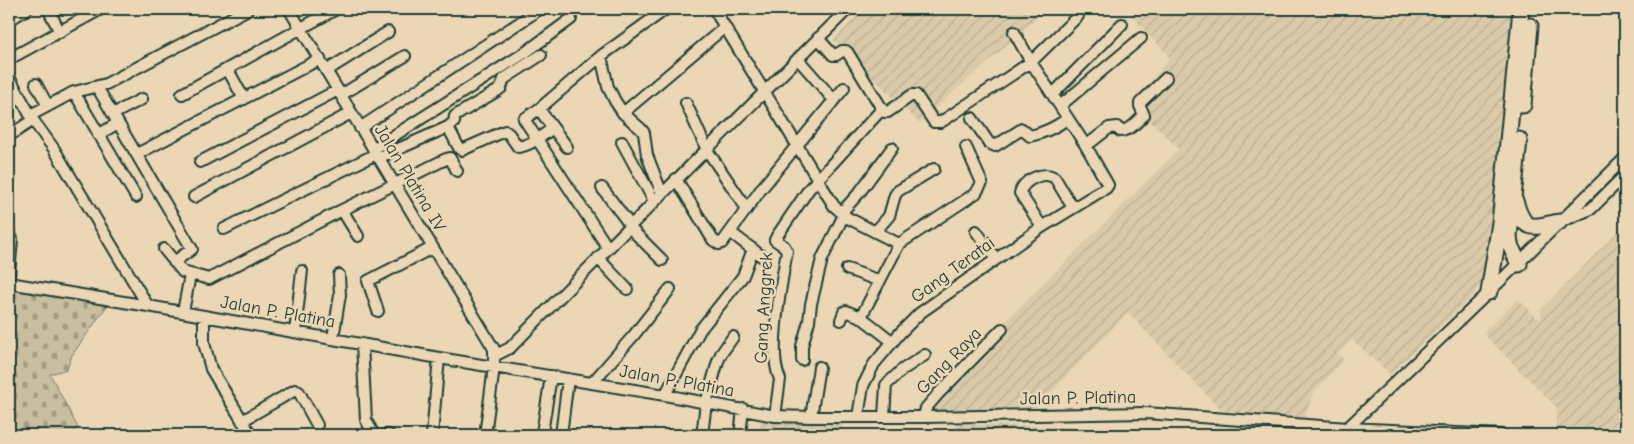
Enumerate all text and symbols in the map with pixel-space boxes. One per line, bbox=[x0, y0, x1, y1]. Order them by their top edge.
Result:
street label: Jalan Platina IV bbox=[370, 121, 450, 236]
street label: Gang Teratai bbox=[907, 232, 999, 308]
street label: Gang Anggrek bbox=[751, 251, 777, 364]
street label: Jalan P. Platina bbox=[219, 292, 337, 332]
street label: Gang Raya bbox=[912, 323, 986, 399]
street label: Jalan P. Platina bbox=[618, 361, 736, 401]
street label: Jalan P. Platina bbox=[1020, 386, 1136, 410]

